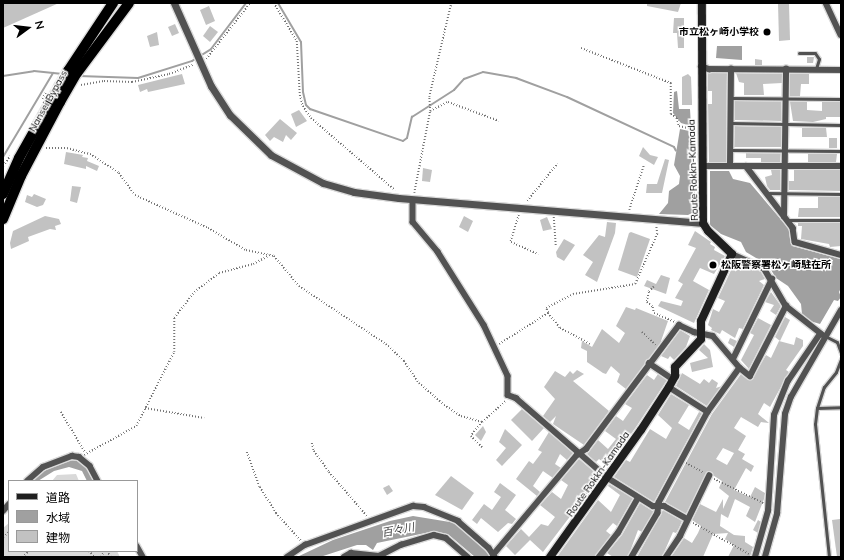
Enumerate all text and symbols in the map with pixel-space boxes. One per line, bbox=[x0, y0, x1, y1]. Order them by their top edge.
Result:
north arrow bbox=[8, 8, 48, 48]
text: N bbox=[32, 19, 47, 31]
place label: 市立松ヶ崎小学校 bbox=[679, 26, 759, 38]
marker: 市立松ヶ崎小学校 bbox=[762, 27, 772, 37]
street label: Nansei Bypass bbox=[26, 68, 70, 134]
street label: Route Rokkn-Kamada bbox=[685, 119, 701, 221]
place label: 松阪警察署松ヶ崎駐在所 bbox=[721, 259, 831, 271]
marker: 松阪警察署松ヶ崎駐在所 bbox=[708, 260, 718, 270]
street label: Route Rokkn-Kamada bbox=[564, 429, 632, 519]
legend bbox=[8, 480, 138, 552]
text: 道路 bbox=[46, 490, 70, 505]
text: 水域 bbox=[46, 510, 70, 525]
water label: 百々川 bbox=[381, 520, 415, 540]
text: 建物 bbox=[46, 530, 70, 545]

